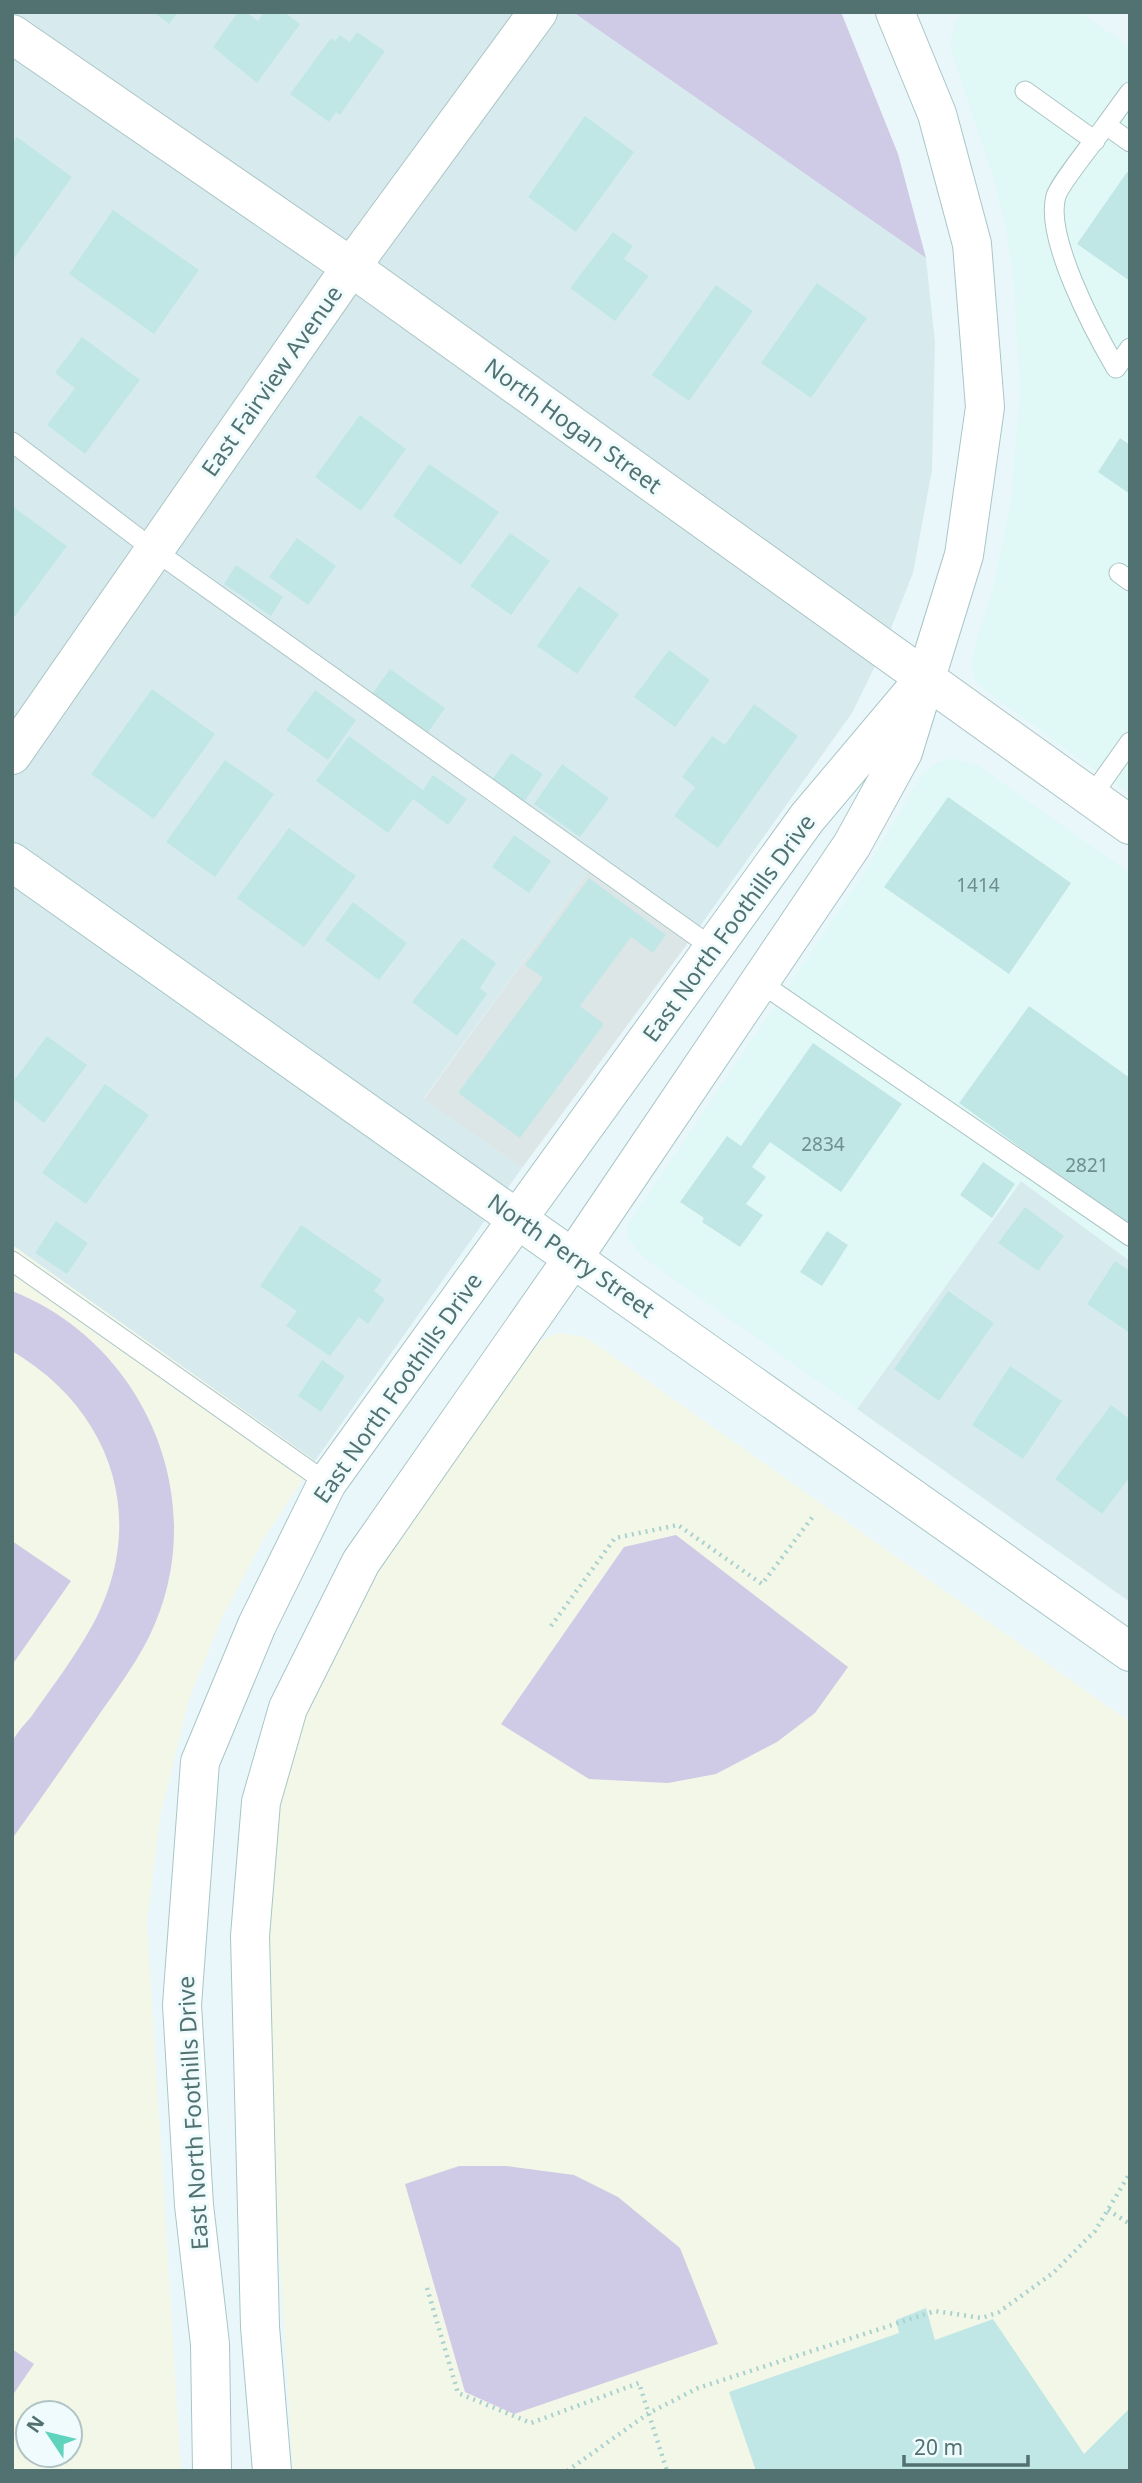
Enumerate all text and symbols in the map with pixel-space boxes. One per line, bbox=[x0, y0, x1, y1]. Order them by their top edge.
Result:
street label: East Fairview Avenue bbox=[193, 279, 349, 482]
street label: North Hogan Street bbox=[479, 350, 669, 500]
street label: East North Foothills Drive bbox=[635, 807, 822, 1048]
house number: 1414 bbox=[956, 872, 1000, 898]
house number: 2834 bbox=[801, 1131, 845, 1157]
house number: 2821 bbox=[1065, 1152, 1109, 1178]
street label: North Perry Street bbox=[482, 1186, 662, 1325]
street label: East North Foothills Drive bbox=[305, 1266, 489, 1509]
street label: East North Foothills Drive bbox=[169, 1975, 215, 2251]
north arrow bbox=[14, 2399, 84, 2469]
text: N bbox=[20, 2410, 50, 2438]
scale bar bbox=[904, 2424, 1028, 2468]
text: 20 m bbox=[914, 2433, 963, 2461]

